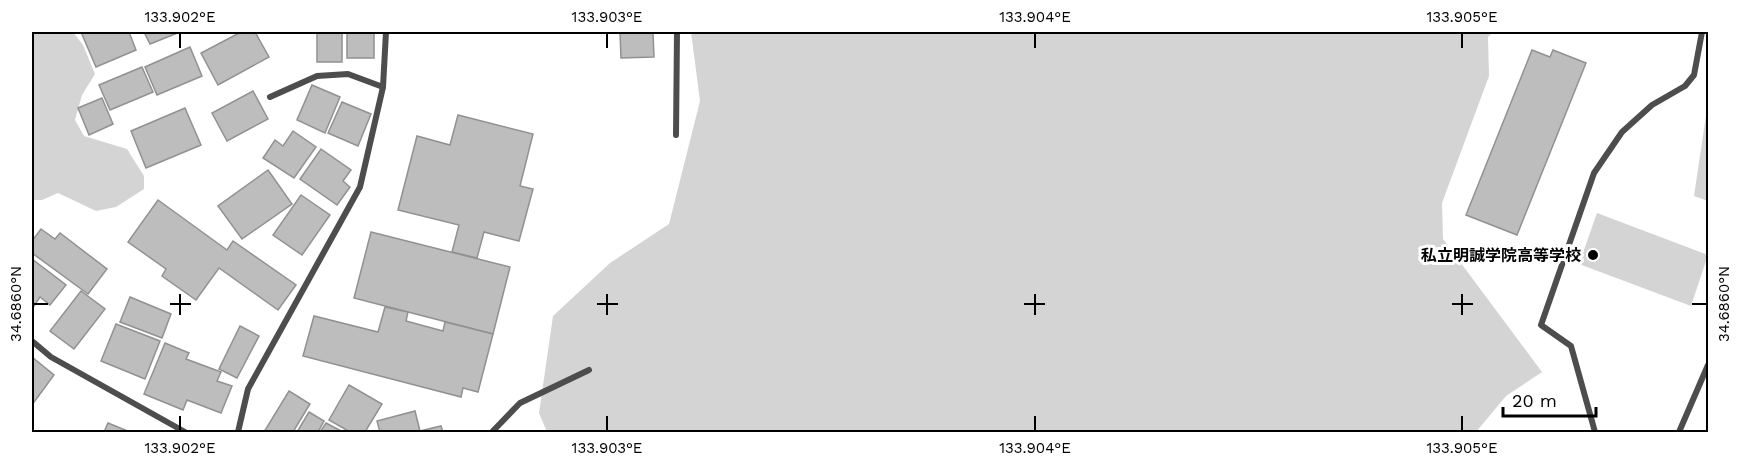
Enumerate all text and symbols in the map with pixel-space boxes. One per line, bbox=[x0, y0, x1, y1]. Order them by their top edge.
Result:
text: 133.902°E bbox=[144, 8, 216, 26]
text: 133.903°E bbox=[572, 8, 642, 26]
text: 133.904°E bbox=[999, 8, 1071, 26]
text: 133.905°E bbox=[1426, 8, 1498, 26]
place label: 私立明誠学院高等学校 bbox=[1421, 246, 1581, 265]
marker: 私立明誠学院高等学校 bbox=[1586, 248, 1600, 262]
text: 34.6860°N bbox=[7, 266, 25, 342]
text: 34.6860°N bbox=[1715, 266, 1733, 342]
scale bar bbox=[1503, 380, 1596, 418]
text: 20 m bbox=[1512, 390, 1557, 411]
text: 133.902°E bbox=[144, 439, 216, 457]
text: 133.903°E bbox=[572, 439, 642, 457]
text: 133.904°E bbox=[999, 439, 1071, 457]
text: 133.905°E bbox=[1426, 439, 1498, 457]

